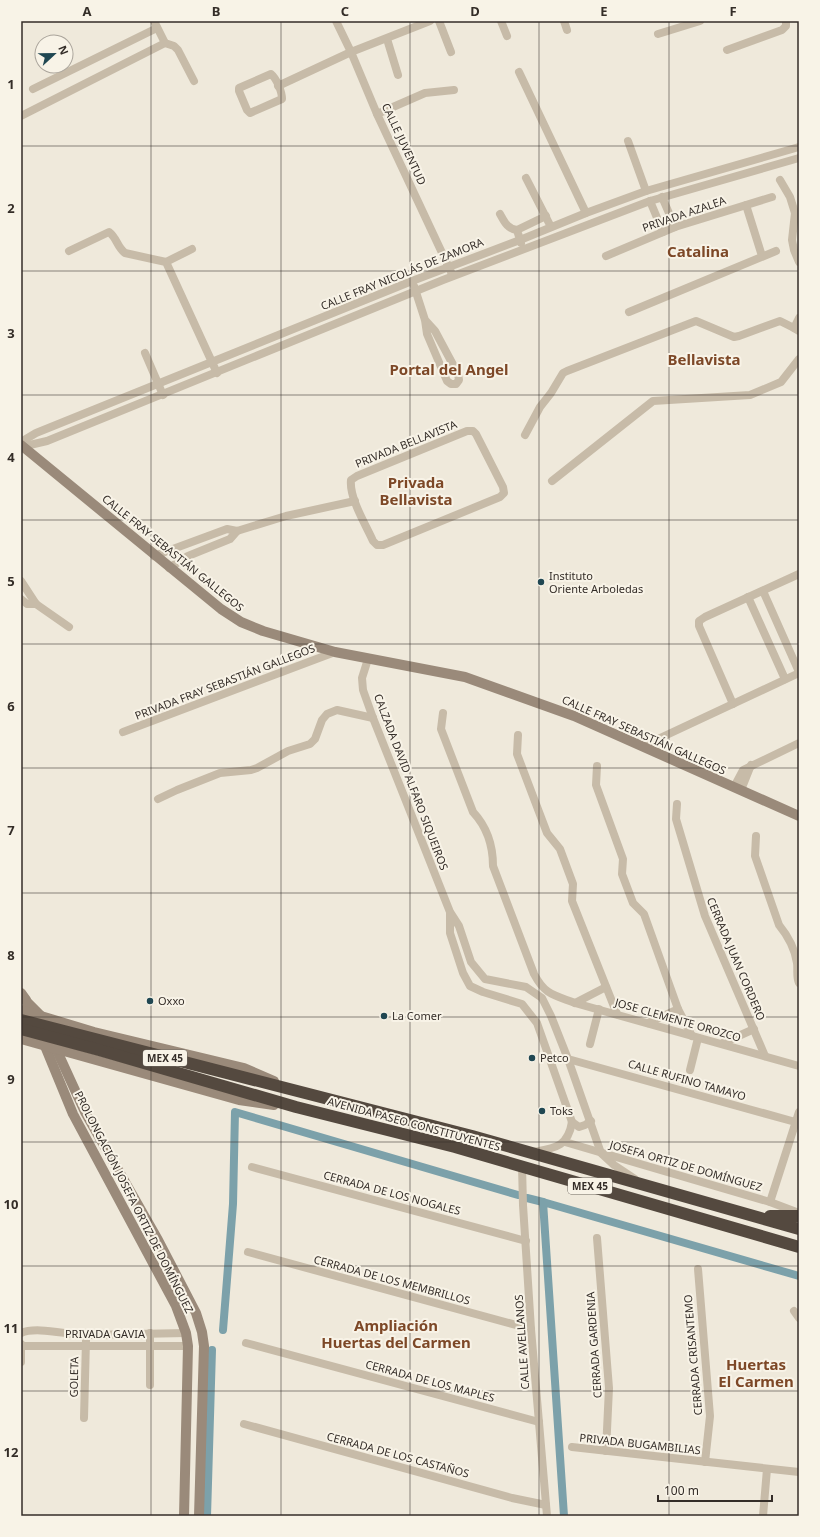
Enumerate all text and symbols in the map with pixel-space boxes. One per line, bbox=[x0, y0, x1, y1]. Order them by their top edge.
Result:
text: A bbox=[83, 2, 92, 20]
text: B bbox=[212, 2, 220, 20]
text: C bbox=[341, 2, 349, 20]
text: D bbox=[470, 2, 480, 20]
text: E bbox=[600, 2, 608, 20]
text: F bbox=[729, 2, 737, 20]
north arrow bbox=[34, 34, 74, 74]
text: N bbox=[55, 43, 72, 57]
text: 1 bbox=[7, 75, 15, 93]
street label: CALLE JUVENTUD bbox=[379, 100, 430, 187]
street label: PRIVADA AZALEA bbox=[640, 192, 729, 235]
text: 2 bbox=[7, 199, 15, 217]
street label: CALLE FRAY NICOLÁS DE ZAMORA bbox=[318, 234, 486, 313]
district label: Catalina bbox=[667, 241, 729, 261]
text: 3 bbox=[7, 324, 15, 342]
district label: Bellavista bbox=[668, 349, 740, 369]
district label: Portal del Angel bbox=[389, 359, 509, 379]
street label: PRIVADA BELLAVISTA bbox=[353, 416, 460, 471]
text: 4 bbox=[7, 448, 15, 466]
district label: Privada Bellavista bbox=[380, 472, 452, 509]
street label: CALLE FRAY SEBASTIÁN GALLEGOS bbox=[99, 491, 247, 615]
place label: Instituto Oriente Arboledas bbox=[549, 568, 643, 596]
text: 5 bbox=[7, 572, 15, 590]
marker: Instituto Oriente Arboledas bbox=[536, 577, 546, 587]
street label: PRIVADA FRAY SEBASTIÁN GALLEGOS bbox=[133, 640, 317, 723]
street label: CALLE FRAY SEBASTIÁN GALLEGOS bbox=[560, 691, 729, 778]
street label: CALZADA DAVID ALFARO SIQUEIROS bbox=[371, 692, 452, 872]
text: 6 bbox=[7, 697, 15, 715]
text: 7 bbox=[7, 821, 15, 839]
street label: CERRADA JUAN CORDERO bbox=[704, 895, 769, 1023]
text: 8 bbox=[7, 946, 15, 964]
place label: Oxxo bbox=[158, 993, 185, 1008]
street label: JOSE CLEMENTE OROZCO bbox=[612, 994, 743, 1045]
marker: Oxxo bbox=[145, 996, 155, 1006]
place label: La Comer bbox=[392, 1008, 442, 1023]
marker: La Comer bbox=[379, 1011, 389, 1021]
road number: MEX 45 bbox=[143, 1050, 187, 1066]
place label: Petco bbox=[540, 1050, 569, 1065]
marker: Petco bbox=[527, 1053, 537, 1063]
street label: CALLE RUFINO TAMAYO bbox=[626, 1056, 748, 1104]
text: 9 bbox=[7, 1070, 15, 1088]
street label: PROLONGACIÓN JOSEFA ORTIZ DE DOMÍNGUEZ bbox=[72, 1088, 197, 1315]
street label: AVENIDA PASEO CONSTITUYENTES bbox=[326, 1093, 502, 1154]
place label: Toks bbox=[550, 1103, 573, 1118]
marker: Toks bbox=[537, 1106, 547, 1116]
street label: JOSEFA ORTIZ DE DOMÍNGUEZ bbox=[607, 1136, 764, 1194]
street label: CERRADA DE LOS NOGALES bbox=[322, 1167, 462, 1218]
road number: MEX 45 bbox=[568, 1178, 612, 1194]
text: 10 bbox=[4, 1195, 18, 1213]
street label: CERRADA DE LOS MEMBRILLOS bbox=[312, 1251, 472, 1308]
street label: CERRADA GARDENIA bbox=[582, 1290, 605, 1399]
street label: CALLE AVELLANOS bbox=[511, 1294, 532, 1390]
street label: CERRADA CRISANTEMO bbox=[680, 1294, 705, 1416]
district label: Ampliación Huertas del Carmen bbox=[321, 1315, 471, 1352]
text: 11 bbox=[4, 1319, 18, 1337]
street label: PRIVADA GAVIA bbox=[65, 1326, 146, 1341]
district label: Huertas El Carmen bbox=[718, 1354, 794, 1391]
street label: GOLETA bbox=[66, 1355, 81, 1398]
street label: CERRADA DE LOS MAPLES bbox=[364, 1356, 496, 1405]
street label: CERRADA DE LOS CASTAÑOS bbox=[325, 1428, 471, 1481]
street label: PRIVADA BUGAMBILIAS bbox=[579, 1430, 701, 1457]
text: 12 bbox=[4, 1443, 18, 1461]
scale bar bbox=[658, 1477, 772, 1503]
text: 100 m bbox=[664, 1482, 699, 1499]

